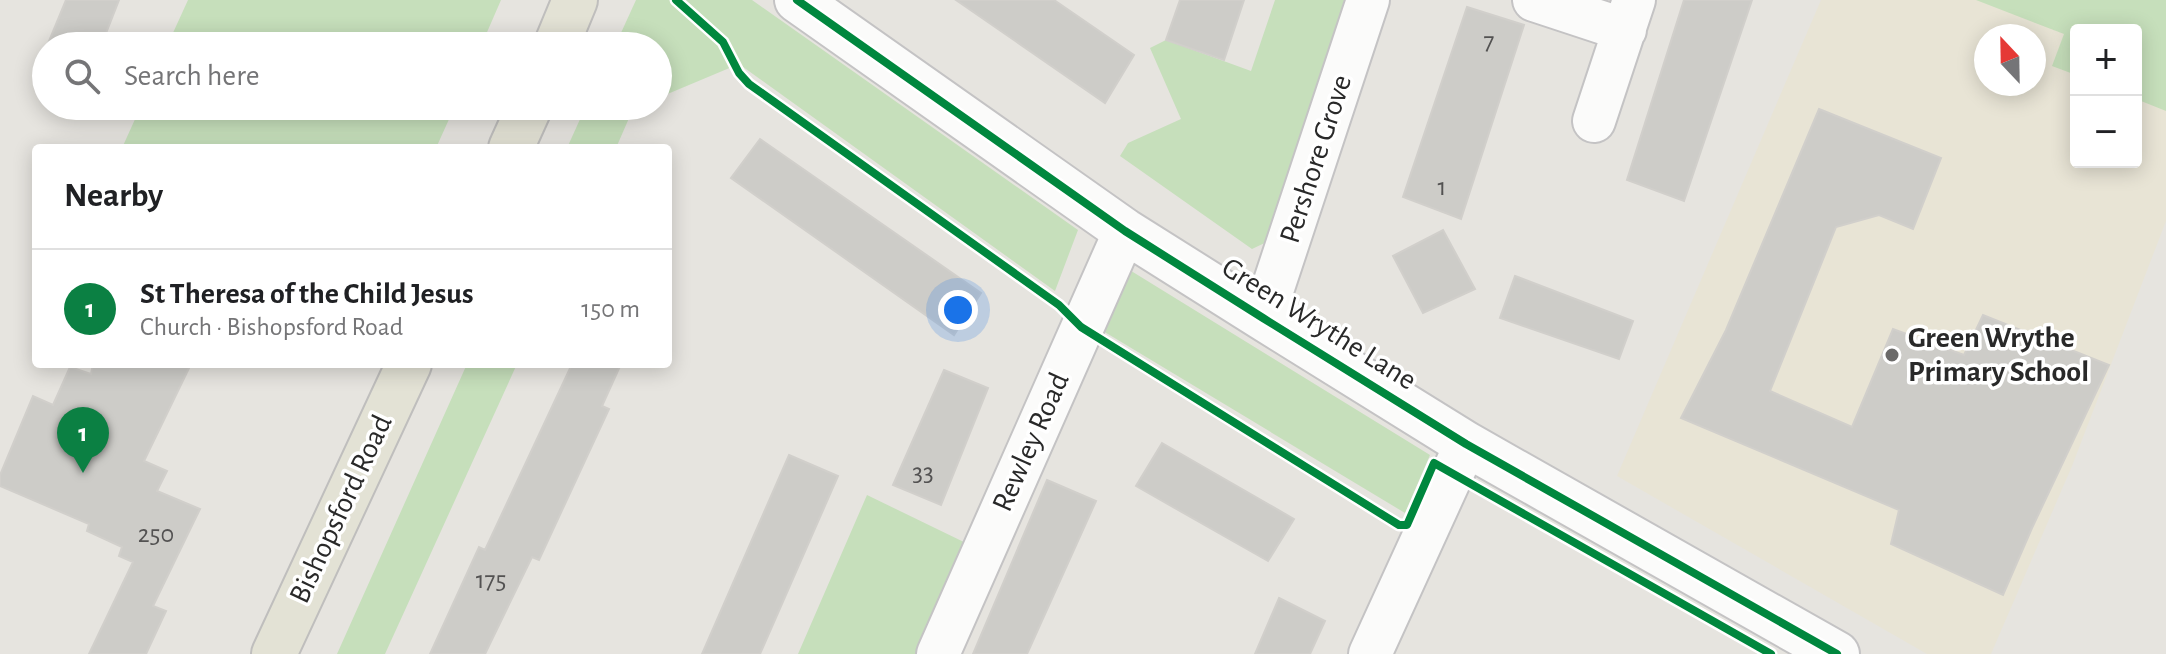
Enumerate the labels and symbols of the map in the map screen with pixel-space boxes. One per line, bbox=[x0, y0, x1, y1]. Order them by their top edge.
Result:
north arrow bbox=[1974, 24, 2046, 96]
house number: 7 bbox=[1484, 28, 1495, 54]
street label: Pershore Grove bbox=[1275, 71, 1357, 247]
house number: 1 bbox=[1438, 174, 1446, 200]
street label: Green Wrythe Lane bbox=[1217, 252, 1421, 396]
your location bbox=[938, 290, 978, 330]
place label: Green Wrythe Primary School bbox=[1908, 323, 2089, 387]
marker: Green Wrythe Primary School bbox=[1883, 346, 1901, 364]
street label: Rewley Road bbox=[987, 368, 1075, 516]
pin: 1 bbox=[57, 407, 109, 473]
street label: Bishopsford Road bbox=[284, 410, 398, 608]
house number: 33 bbox=[912, 460, 934, 486]
house number: 250 bbox=[138, 521, 174, 547]
house number: 175 bbox=[476, 567, 506, 593]

